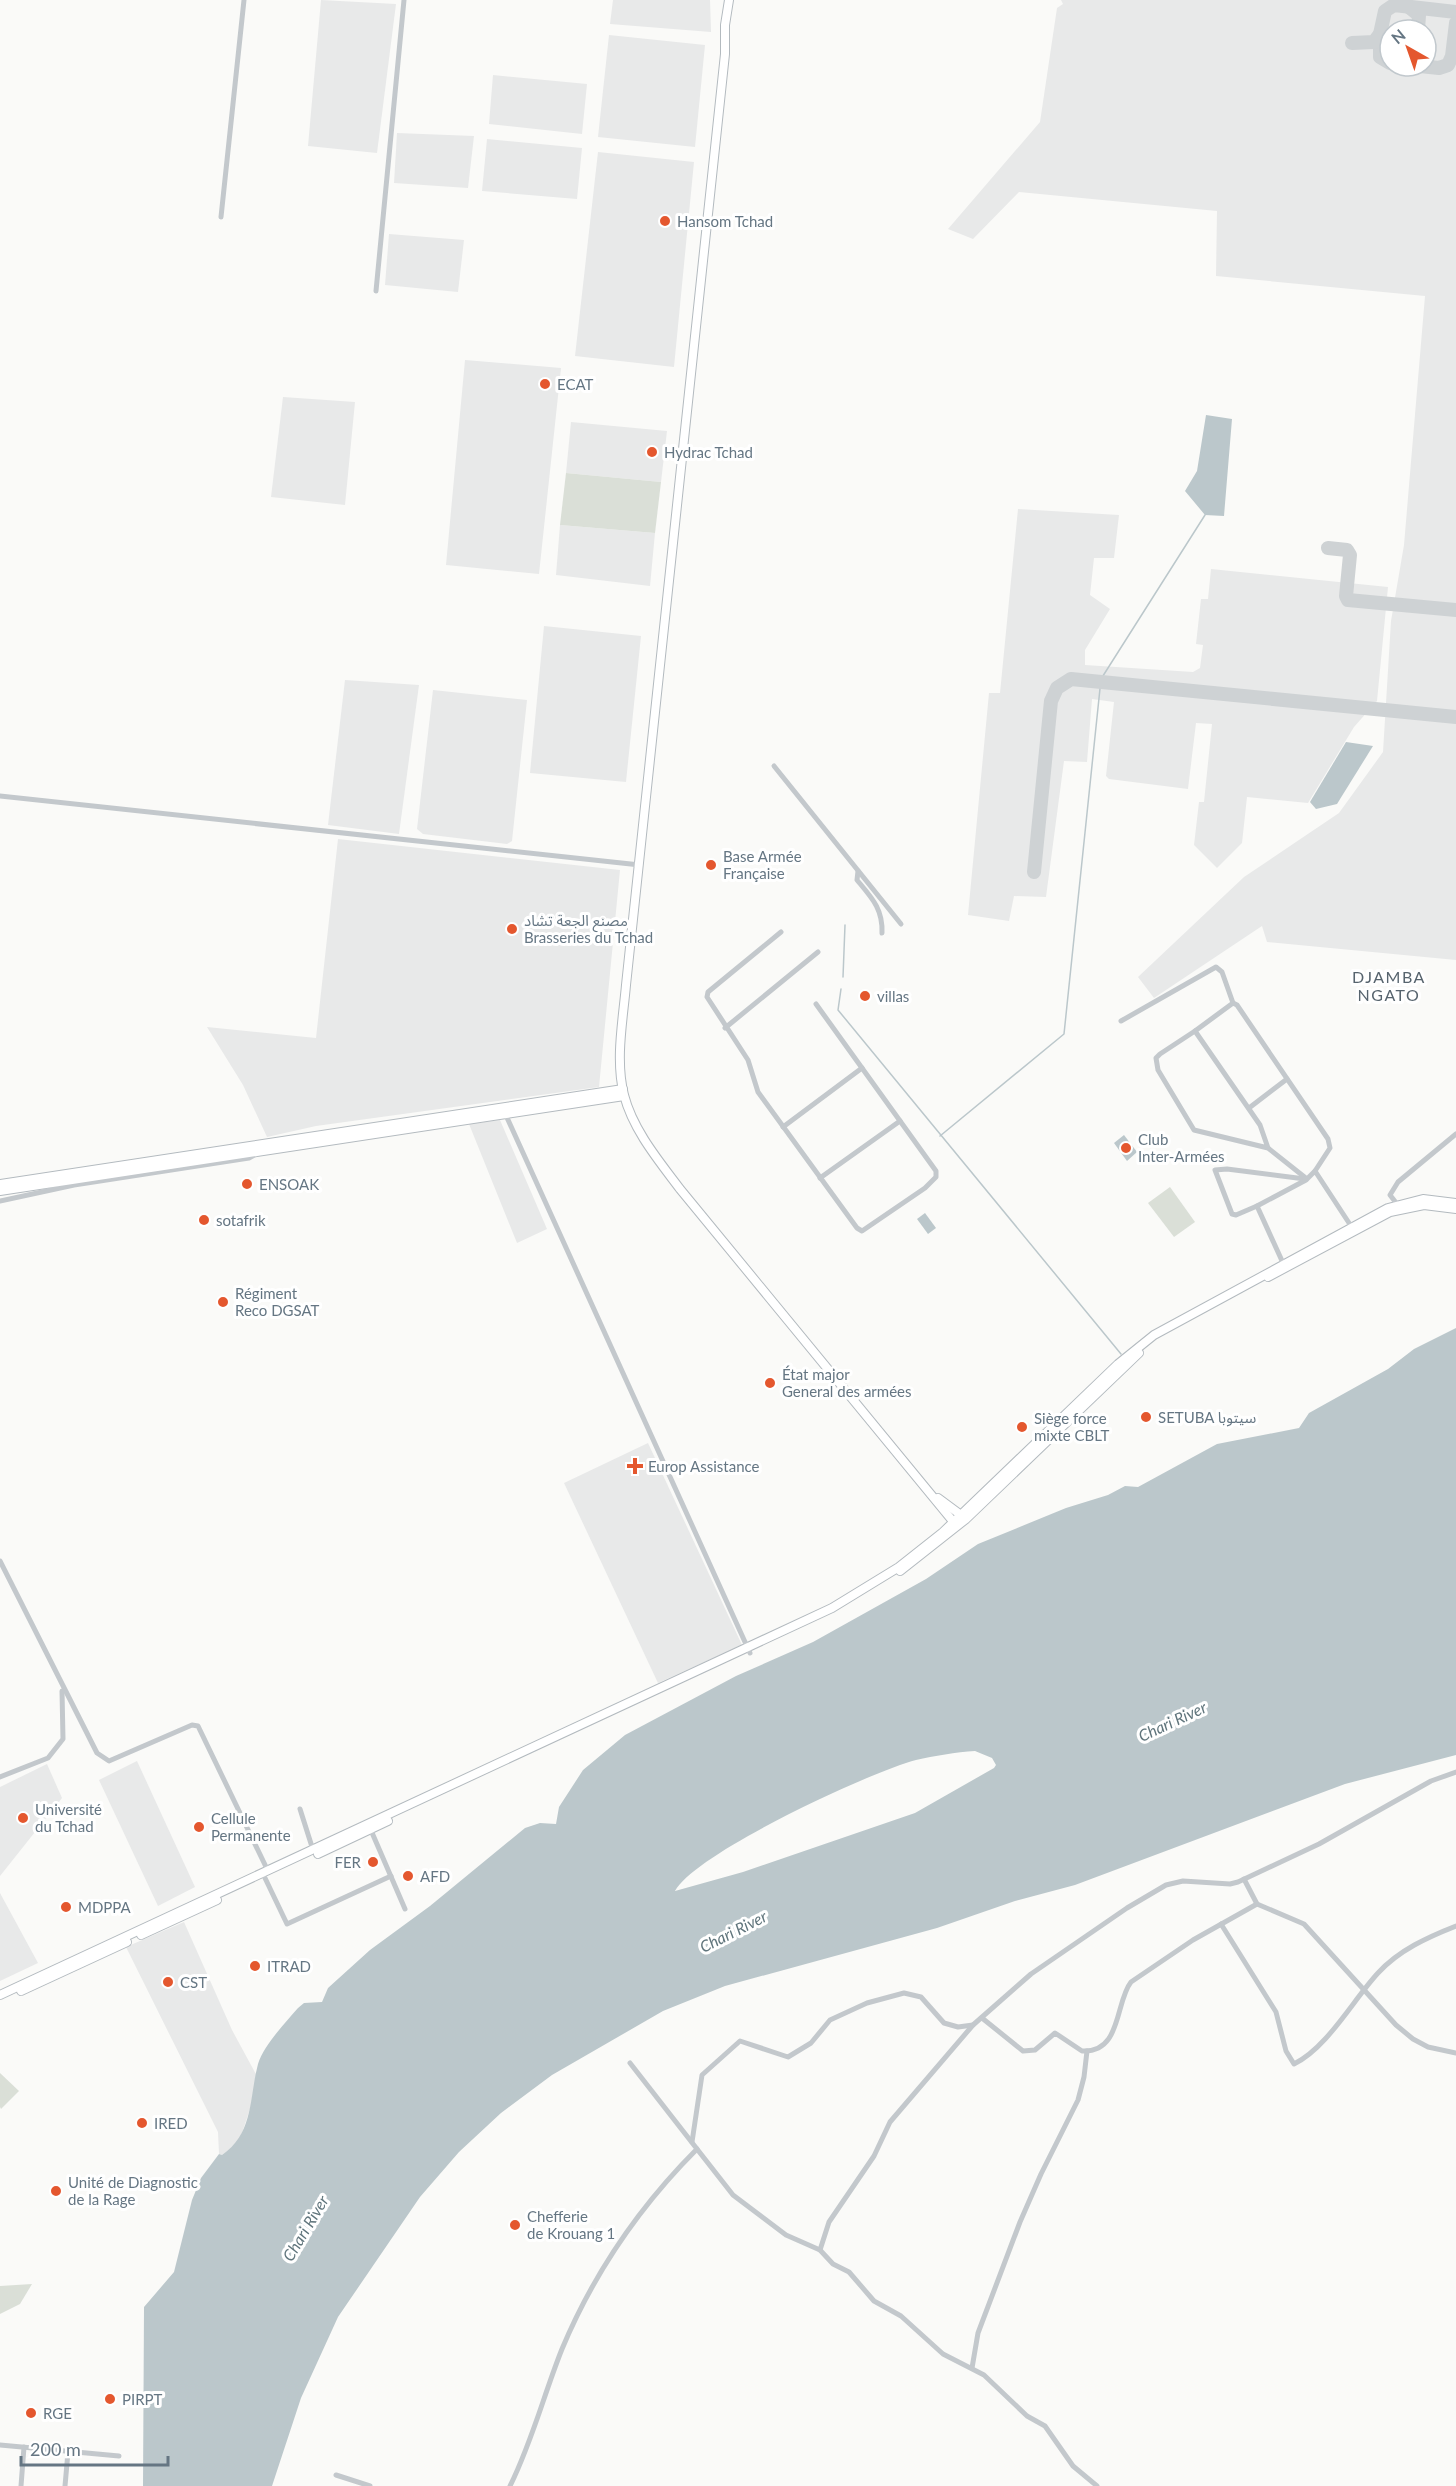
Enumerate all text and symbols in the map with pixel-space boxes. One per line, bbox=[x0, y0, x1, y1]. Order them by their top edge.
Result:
north arrow bbox=[1378, 18, 1438, 78]
text: N bbox=[1387, 25, 1409, 47]
place label: Hansom Tchad bbox=[677, 212, 773, 230]
marker: Hansom Tchad bbox=[658, 214, 672, 228]
place label: ECAT bbox=[557, 375, 594, 393]
marker: ECAT bbox=[538, 377, 552, 391]
place label: Hydrac Tchad bbox=[664, 443, 753, 461]
marker: Hydrac Tchad bbox=[645, 445, 659, 459]
place label: Base Armée Française bbox=[723, 847, 802, 882]
marker: Base Armée Française bbox=[704, 858, 718, 872]
place label: مصنع الجعة تشاد Brasseries du Tchad bbox=[524, 911, 653, 946]
marker: مصنع الجعة تشاد Brasseries du Tchad bbox=[505, 922, 519, 936]
district label: DJAMBA NGATO bbox=[1352, 967, 1426, 1004]
place label: villas bbox=[877, 987, 909, 1005]
marker: villas bbox=[858, 989, 872, 1003]
place label: Club Inter-Armées bbox=[1138, 1130, 1225, 1165]
marker: Club Inter-Armées bbox=[1119, 1141, 1133, 1155]
place label: ENSOAK bbox=[259, 1175, 319, 1193]
marker: ENSOAK bbox=[240, 1177, 254, 1191]
place label: sotafrik bbox=[216, 1211, 266, 1229]
marker: sotafrik bbox=[197, 1213, 211, 1227]
place label: Régiment Reco DGSAT bbox=[235, 1284, 320, 1319]
marker: Régiment Reco DGSAT bbox=[216, 1295, 230, 1309]
place label: État major General des armées bbox=[782, 1365, 912, 1400]
marker: État major General des armées bbox=[763, 1376, 777, 1390]
place label: SETUBA سيتوبا bbox=[1158, 1408, 1256, 1427]
place label: Siège force mixte CBLT bbox=[1034, 1409, 1110, 1444]
marker: SETUBA سيتوبا bbox=[1139, 1410, 1153, 1424]
marker: Siège force mixte CBLT bbox=[1015, 1420, 1029, 1434]
marker: Europ Assistance bbox=[626, 1457, 644, 1475]
place label: Europ Assistance bbox=[648, 1457, 760, 1475]
water label: Chari River bbox=[1135, 1697, 1210, 1745]
place label: Université du Tchad bbox=[35, 1800, 102, 1835]
place label: Cellule Permanente bbox=[211, 1809, 291, 1844]
marker: Université du Tchad bbox=[16, 1811, 30, 1825]
marker: Cellule Permanente bbox=[192, 1820, 206, 1834]
place label: FER bbox=[334, 1853, 362, 1871]
marker: FER bbox=[366, 1855, 380, 1869]
place label: AFD bbox=[420, 1867, 450, 1885]
marker: AFD bbox=[401, 1869, 415, 1883]
place label: MDPPA bbox=[78, 1898, 132, 1916]
marker: MDPPA bbox=[59, 1900, 73, 1914]
water label: Chari River bbox=[696, 1906, 770, 1956]
place label: ITRAD bbox=[267, 1957, 311, 1975]
marker: ITRAD bbox=[248, 1959, 262, 1973]
place label: CST bbox=[180, 1973, 207, 1991]
marker: CST bbox=[161, 1975, 175, 1989]
place label: IRED bbox=[154, 2114, 188, 2132]
marker: IRED bbox=[135, 2116, 149, 2130]
place label: Unité de Diagnostic de la Rage bbox=[68, 2173, 198, 2208]
marker: Unité de Diagnostic de la Rage bbox=[49, 2184, 63, 2198]
water label: Chari River bbox=[278, 2191, 332, 2264]
place label: Chefferie de Krouang 1 bbox=[527, 2207, 615, 2242]
marker: Chefferie de Krouang 1 bbox=[508, 2218, 522, 2232]
place label: PIRPT bbox=[122, 2390, 163, 2408]
marker: PIRPT bbox=[103, 2392, 117, 2406]
place label: RGE bbox=[43, 2404, 72, 2422]
marker: RGE bbox=[24, 2406, 38, 2420]
scale bar bbox=[21, 2429, 168, 2467]
text: 200 m bbox=[30, 2438, 81, 2460]

